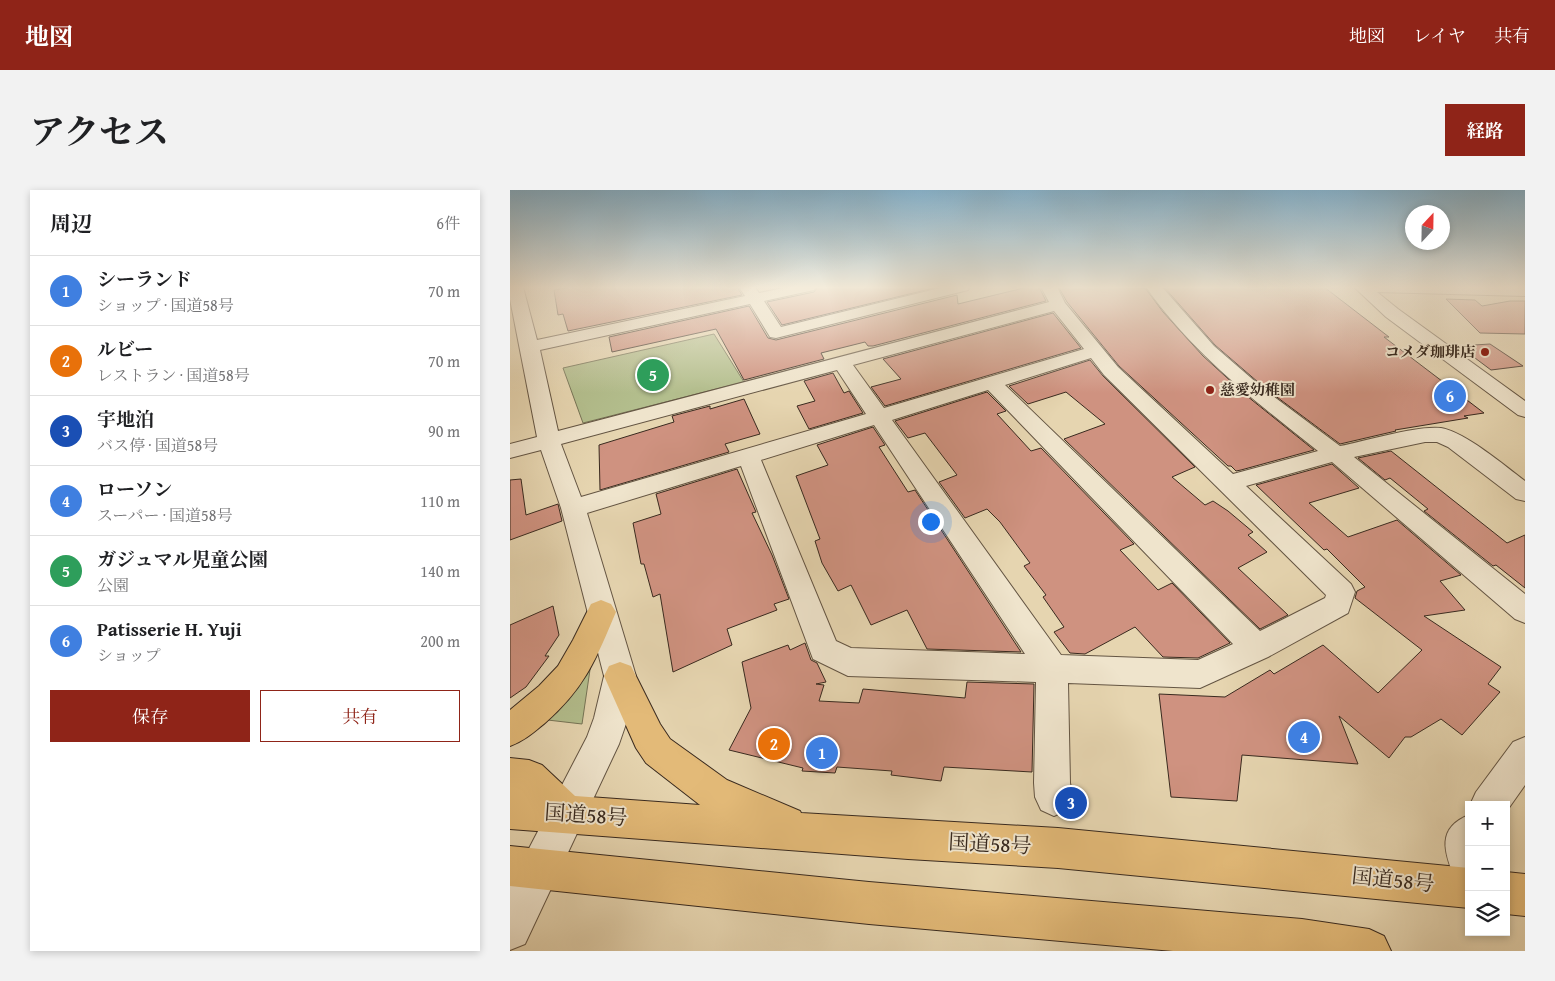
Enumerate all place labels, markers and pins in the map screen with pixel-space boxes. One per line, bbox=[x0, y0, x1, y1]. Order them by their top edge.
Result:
place label: コメダ珈琲店 bbox=[1385, 341, 1475, 362]
marker: コメダ珈琲店 bbox=[1479, 346, 1491, 358]
pin: 5 bbox=[637, 356, 669, 394]
pin: 6 bbox=[1434, 377, 1466, 415]
place label: 慈愛幼稚園 bbox=[1220, 379, 1295, 400]
marker: 慈愛幼稚園 bbox=[1204, 384, 1216, 396]
pin: 4 bbox=[1288, 718, 1320, 756]
pin: 2 bbox=[758, 725, 790, 763]
pin: 1 bbox=[806, 734, 838, 772]
pin: 3 bbox=[1055, 784, 1087, 822]

